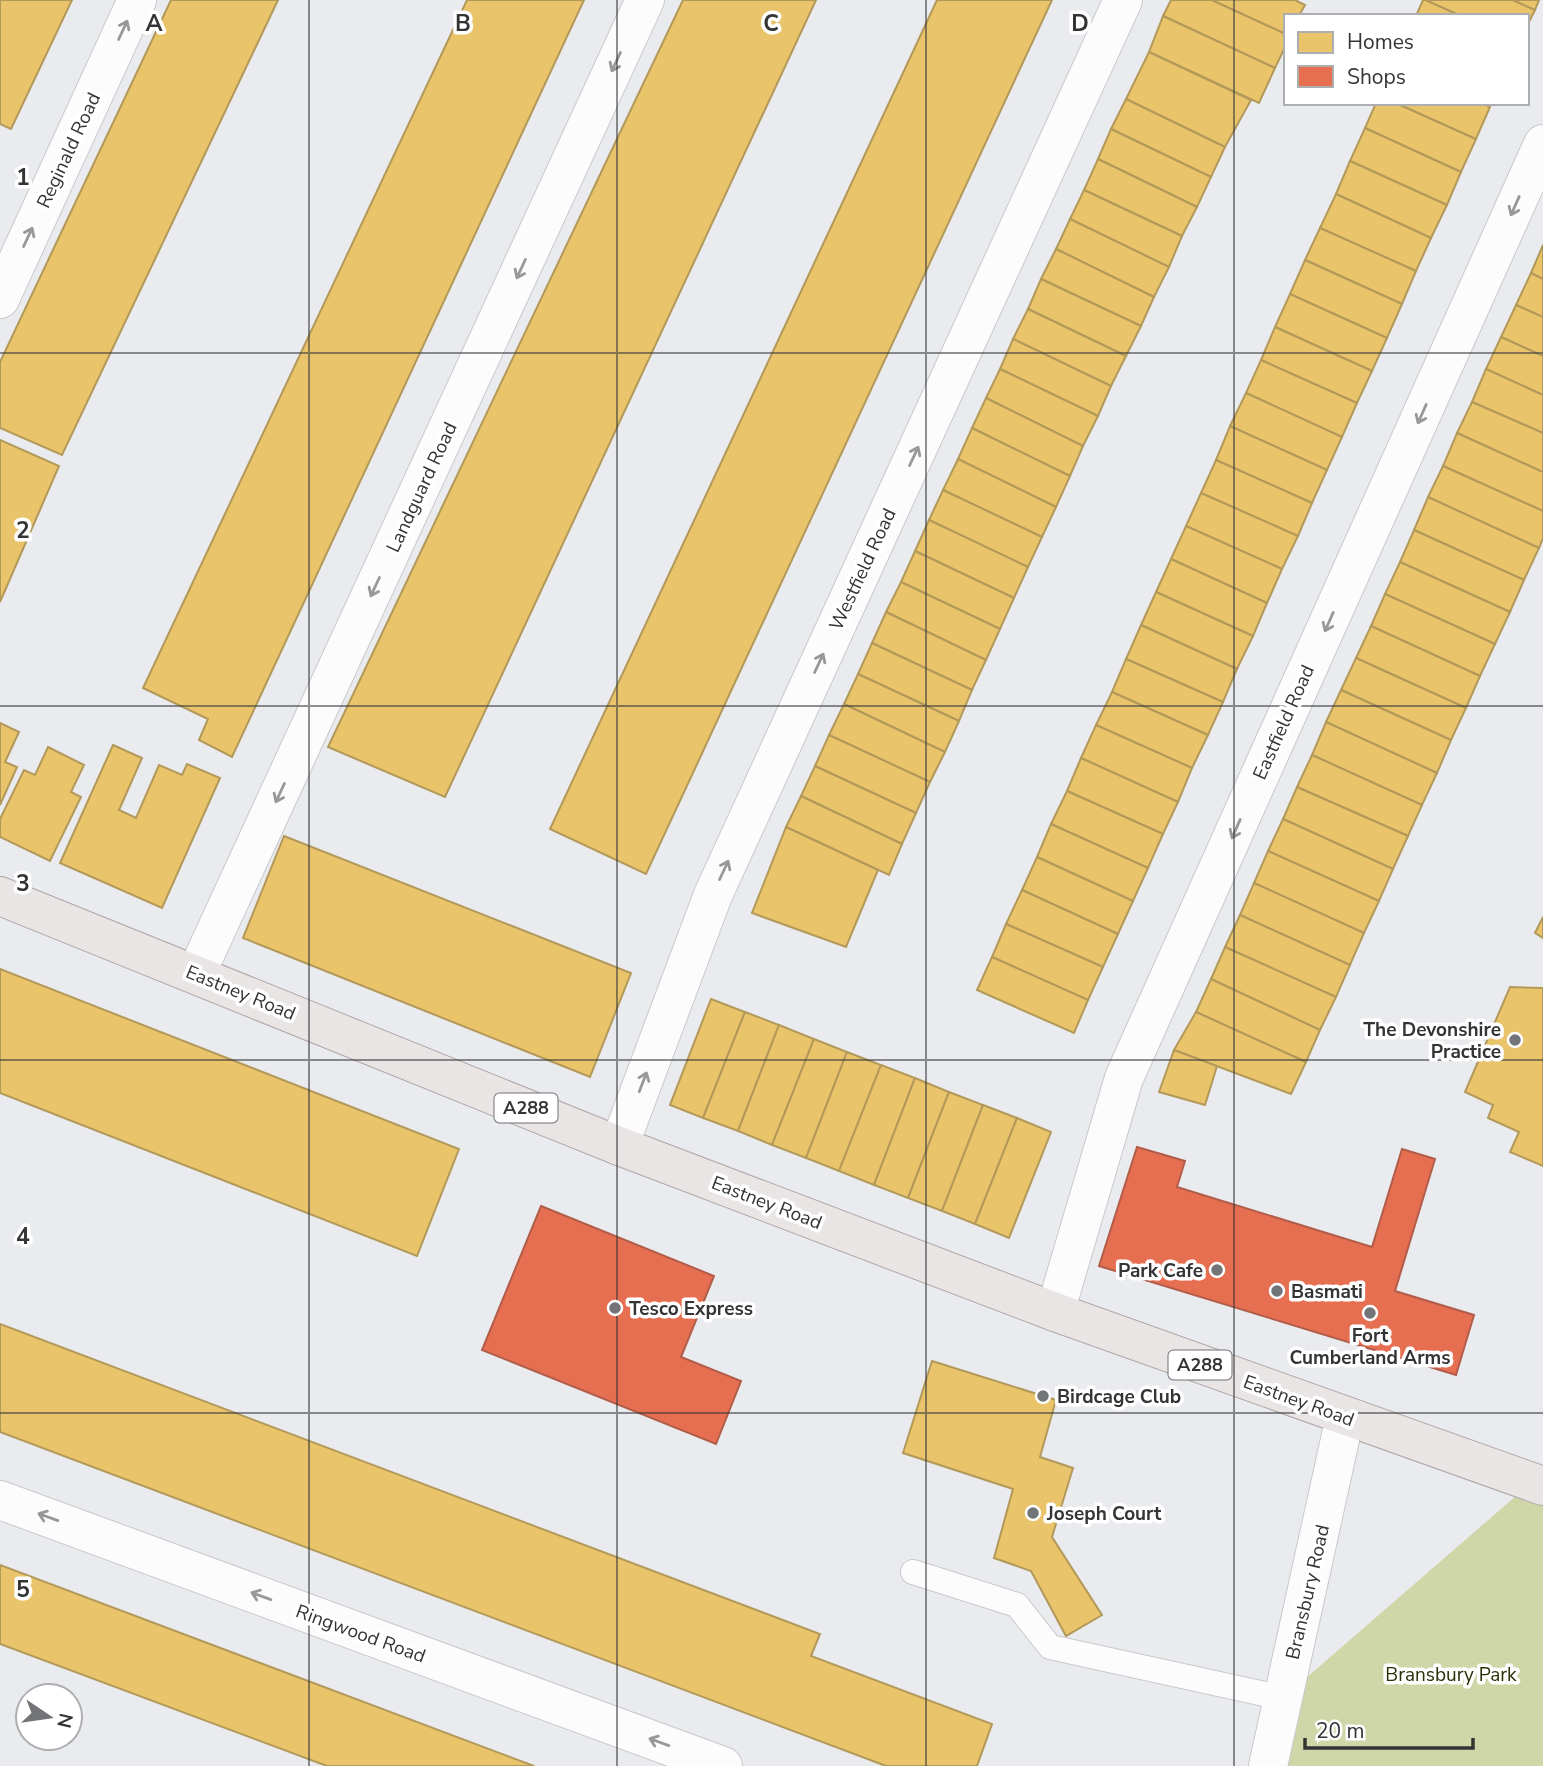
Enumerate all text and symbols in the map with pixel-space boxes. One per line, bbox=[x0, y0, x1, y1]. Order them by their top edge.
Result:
text: A bbox=[145, 8, 163, 39]
text: B bbox=[455, 8, 471, 39]
text: C bbox=[763, 8, 779, 39]
text: D bbox=[1071, 8, 1089, 39]
legend bbox=[1284, 14, 1529, 105]
one-way arrow bbox=[117, 20, 130, 41]
text: Homes bbox=[1347, 28, 1414, 56]
one-way arrow bbox=[609, 51, 623, 72]
text: Shops bbox=[1347, 63, 1406, 91]
street label: Reginald Road bbox=[31, 88, 107, 212]
text: 1 bbox=[16, 162, 30, 193]
one-way arrow bbox=[1508, 195, 1521, 217]
one-way arrow bbox=[22, 227, 35, 248]
one-way arrow bbox=[514, 258, 527, 279]
one-way arrow bbox=[1415, 403, 1428, 424]
street label: Landguard Road bbox=[380, 418, 463, 557]
one-way arrow bbox=[908, 446, 921, 467]
street label: Westfield Road bbox=[823, 504, 903, 635]
text: 2 bbox=[16, 515, 30, 546]
one-way arrow bbox=[368, 575, 381, 597]
one-way arrow bbox=[1322, 610, 1335, 632]
one-way arrow bbox=[813, 653, 826, 674]
street label: Eastfield Road bbox=[1247, 661, 1321, 784]
one-way arrow bbox=[273, 782, 286, 803]
one-way arrow bbox=[1229, 818, 1242, 839]
one-way arrow bbox=[718, 860, 732, 881]
text: 3 bbox=[16, 868, 30, 899]
street label: Eastney Road bbox=[182, 959, 299, 1027]
place label: The Devonshire Practice bbox=[1363, 1017, 1501, 1065]
marker: The Devonshire Practice bbox=[1507, 1032, 1523, 1048]
one-way arrow bbox=[637, 1071, 650, 1093]
road number: A288 bbox=[494, 1093, 558, 1122]
street label: Eastney Road bbox=[708, 1170, 826, 1236]
text: 4 bbox=[16, 1221, 30, 1252]
place label: Park Cafe bbox=[1118, 1258, 1203, 1284]
marker: Park Cafe bbox=[1209, 1262, 1225, 1278]
place label: Basmati bbox=[1291, 1279, 1363, 1305]
marker: Basmati bbox=[1269, 1283, 1285, 1299]
place label: Tesco Express bbox=[629, 1296, 753, 1322]
marker: Tesco Express bbox=[607, 1300, 623, 1316]
marker: Fort Cumberland Arms bbox=[1362, 1305, 1378, 1321]
place label: Fort Cumberland Arms bbox=[1289, 1323, 1451, 1371]
road number: A288 bbox=[1168, 1350, 1232, 1380]
street label: Eastney Road bbox=[1240, 1369, 1358, 1433]
place label: Birdcage Club bbox=[1057, 1384, 1181, 1410]
marker: Birdcage Club bbox=[1035, 1388, 1051, 1404]
place label: Joseph Court bbox=[1046, 1501, 1162, 1527]
marker: Joseph Court bbox=[1025, 1505, 1041, 1521]
one-way arrow bbox=[37, 1510, 59, 1523]
street label: Bransbury Road bbox=[1280, 1522, 1336, 1662]
text: 5 bbox=[16, 1574, 30, 1605]
one-way arrow bbox=[251, 1589, 273, 1601]
street label: Ringwood Road bbox=[292, 1598, 429, 1669]
park label: Bransbury Park bbox=[1385, 1662, 1517, 1688]
north arrow bbox=[14, 1682, 84, 1752]
scale bar bbox=[1305, 1706, 1473, 1750]
text: N bbox=[50, 1711, 79, 1730]
text: 20 m bbox=[1316, 1717, 1365, 1745]
one-way arrow bbox=[648, 1735, 670, 1748]

